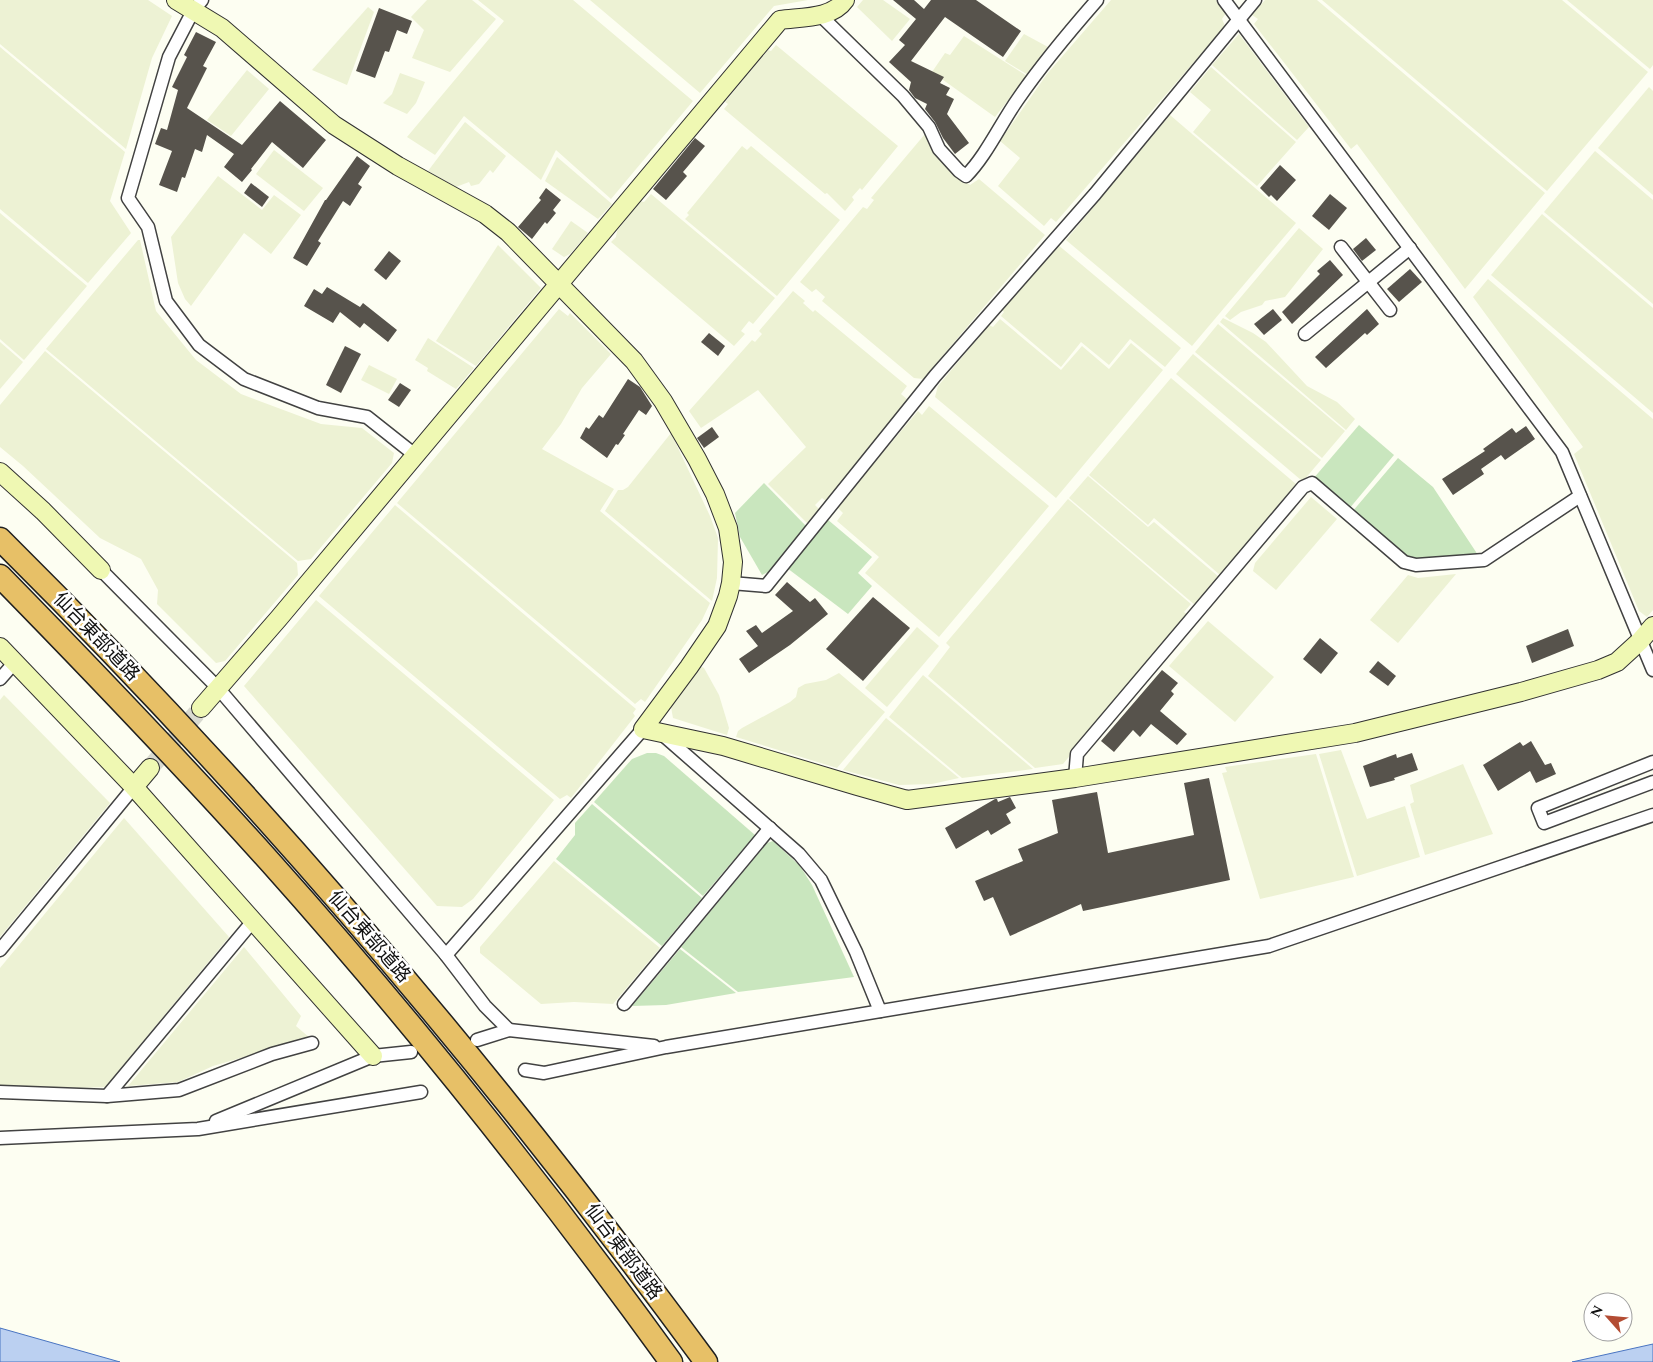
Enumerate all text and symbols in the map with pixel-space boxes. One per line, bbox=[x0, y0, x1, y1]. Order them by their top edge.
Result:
street label: 仙台東部道路 bbox=[46, 586, 146, 688]
street label: 仙台東部道路 bbox=[321, 884, 417, 990]
street label: 仙台東部道路 bbox=[577, 1198, 669, 1306]
north arrow bbox=[1583, 1292, 1633, 1342]
text: N bbox=[1585, 1301, 1609, 1321]

